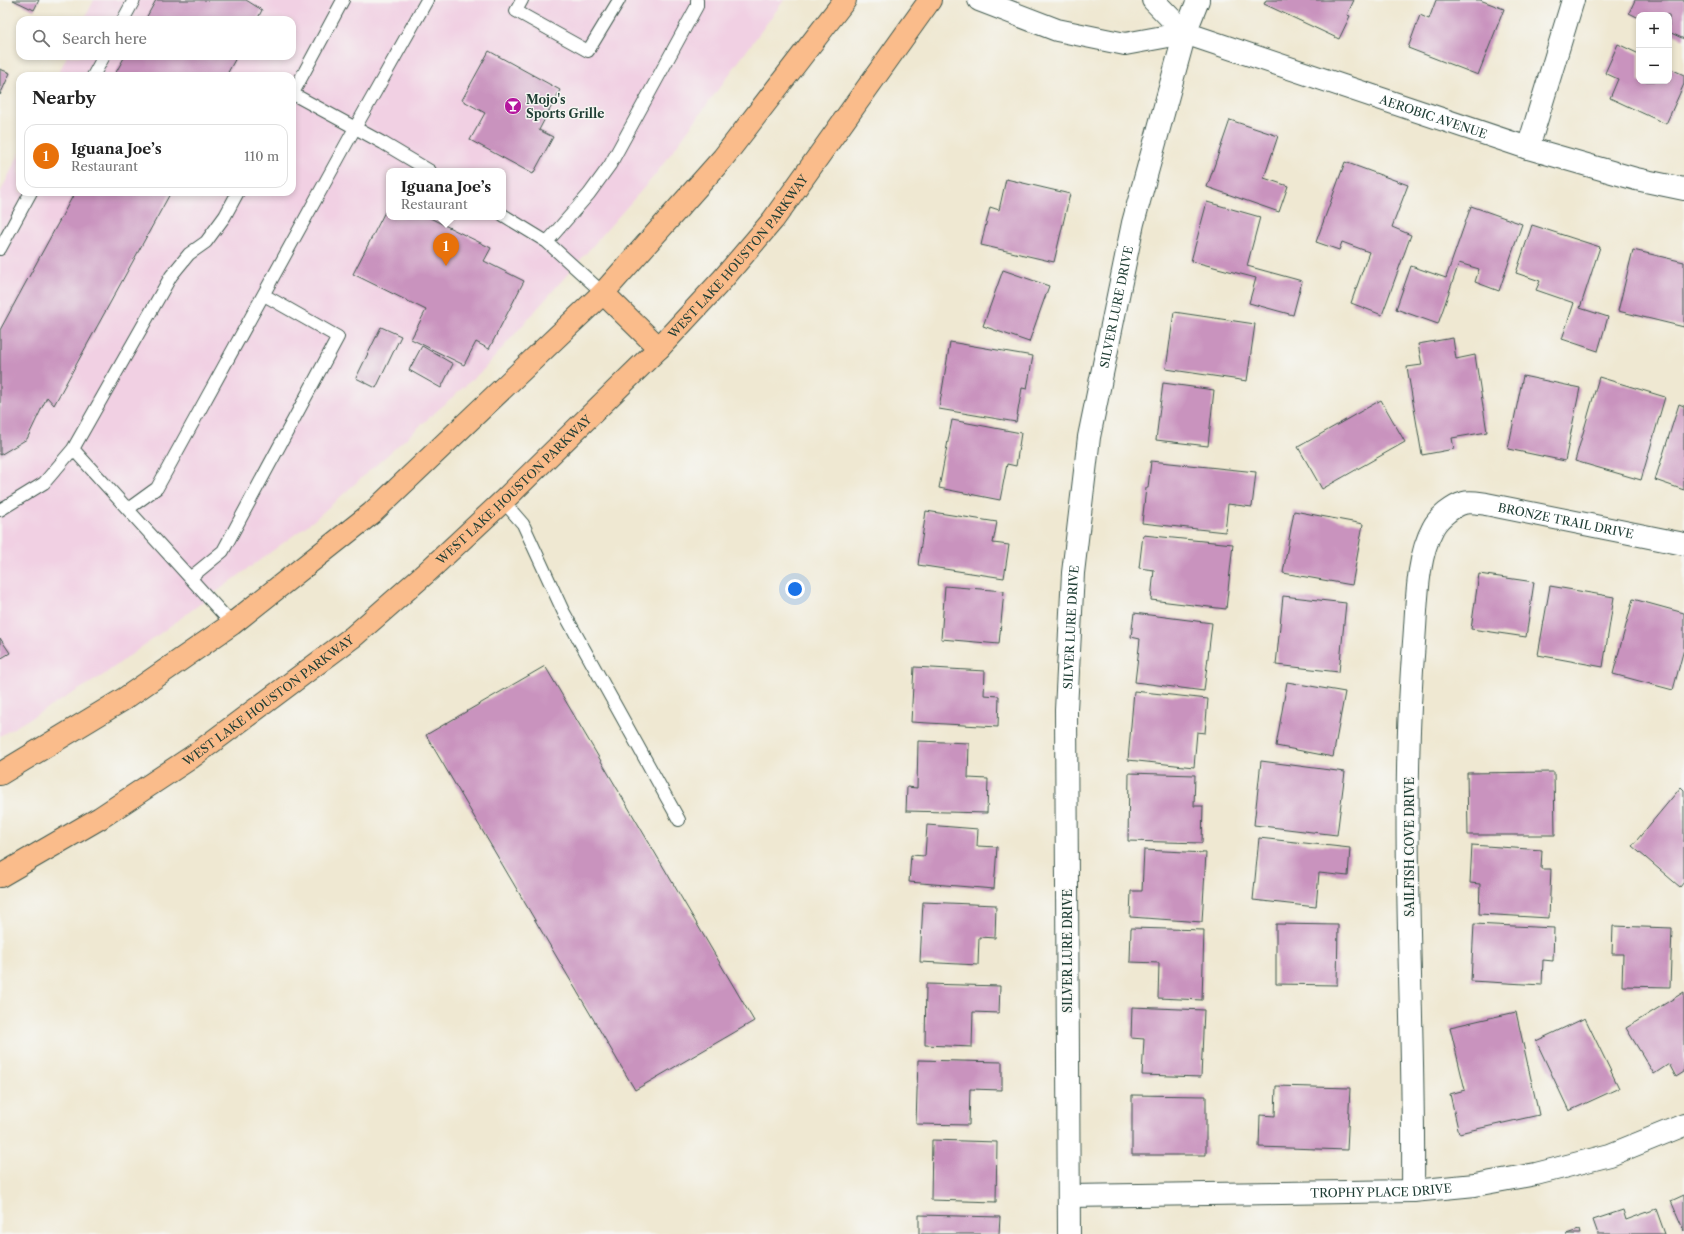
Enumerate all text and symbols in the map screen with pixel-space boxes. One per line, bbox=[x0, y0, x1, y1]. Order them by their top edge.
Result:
map controls bbox=[1636, 12, 1672, 84]
button: + bbox=[1636, 12, 1672, 48]
search box bbox=[16, 16, 296, 60]
icon: search bbox=[30, 27, 52, 49]
text: Search here bbox=[62, 29, 147, 48]
button: − bbox=[1636, 48, 1672, 84]
text: Nearby bbox=[32, 88, 96, 108]
street label: AEROBIC AVENUE bbox=[1377, 91, 1489, 141]
place label: Mojo's Sports Grille bbox=[526, 92, 605, 121]
bar icon: Mojo's Sports Grille bbox=[503, 96, 523, 116]
text: Iguana Joe’s bbox=[71, 139, 162, 158]
text: 1 bbox=[43, 148, 49, 164]
text: 110 m bbox=[244, 148, 279, 164]
text: Restaurant bbox=[71, 158, 138, 174]
popup bbox=[386, 168, 506, 220]
street label: WEST LAKE HOUSTON PARKWAY bbox=[664, 171, 811, 342]
text: Iguana Joe’s bbox=[401, 177, 491, 196]
text: Restaurant bbox=[401, 196, 467, 212]
pin: 1 bbox=[433, 233, 459, 266]
street label: SILVER LURE DRIVE bbox=[1096, 244, 1136, 369]
street label: WEST LAKE HOUSTON PARKWAY bbox=[432, 411, 595, 568]
street label: BRONZE TRAIL DRIVE bbox=[1497, 499, 1635, 541]
street label: SILVER LURE DRIVE bbox=[1060, 564, 1081, 690]
your location bbox=[785, 579, 805, 599]
street label: WEST LAKE HOUSTON PARKWAY bbox=[179, 631, 357, 769]
street label: SAILFISH COVE DRIVE bbox=[1402, 777, 1417, 917]
street label: SILVER LURE DRIVE bbox=[1060, 889, 1075, 1013]
street label: TROPHY PLACE DRIVE bbox=[1310, 1180, 1452, 1200]

